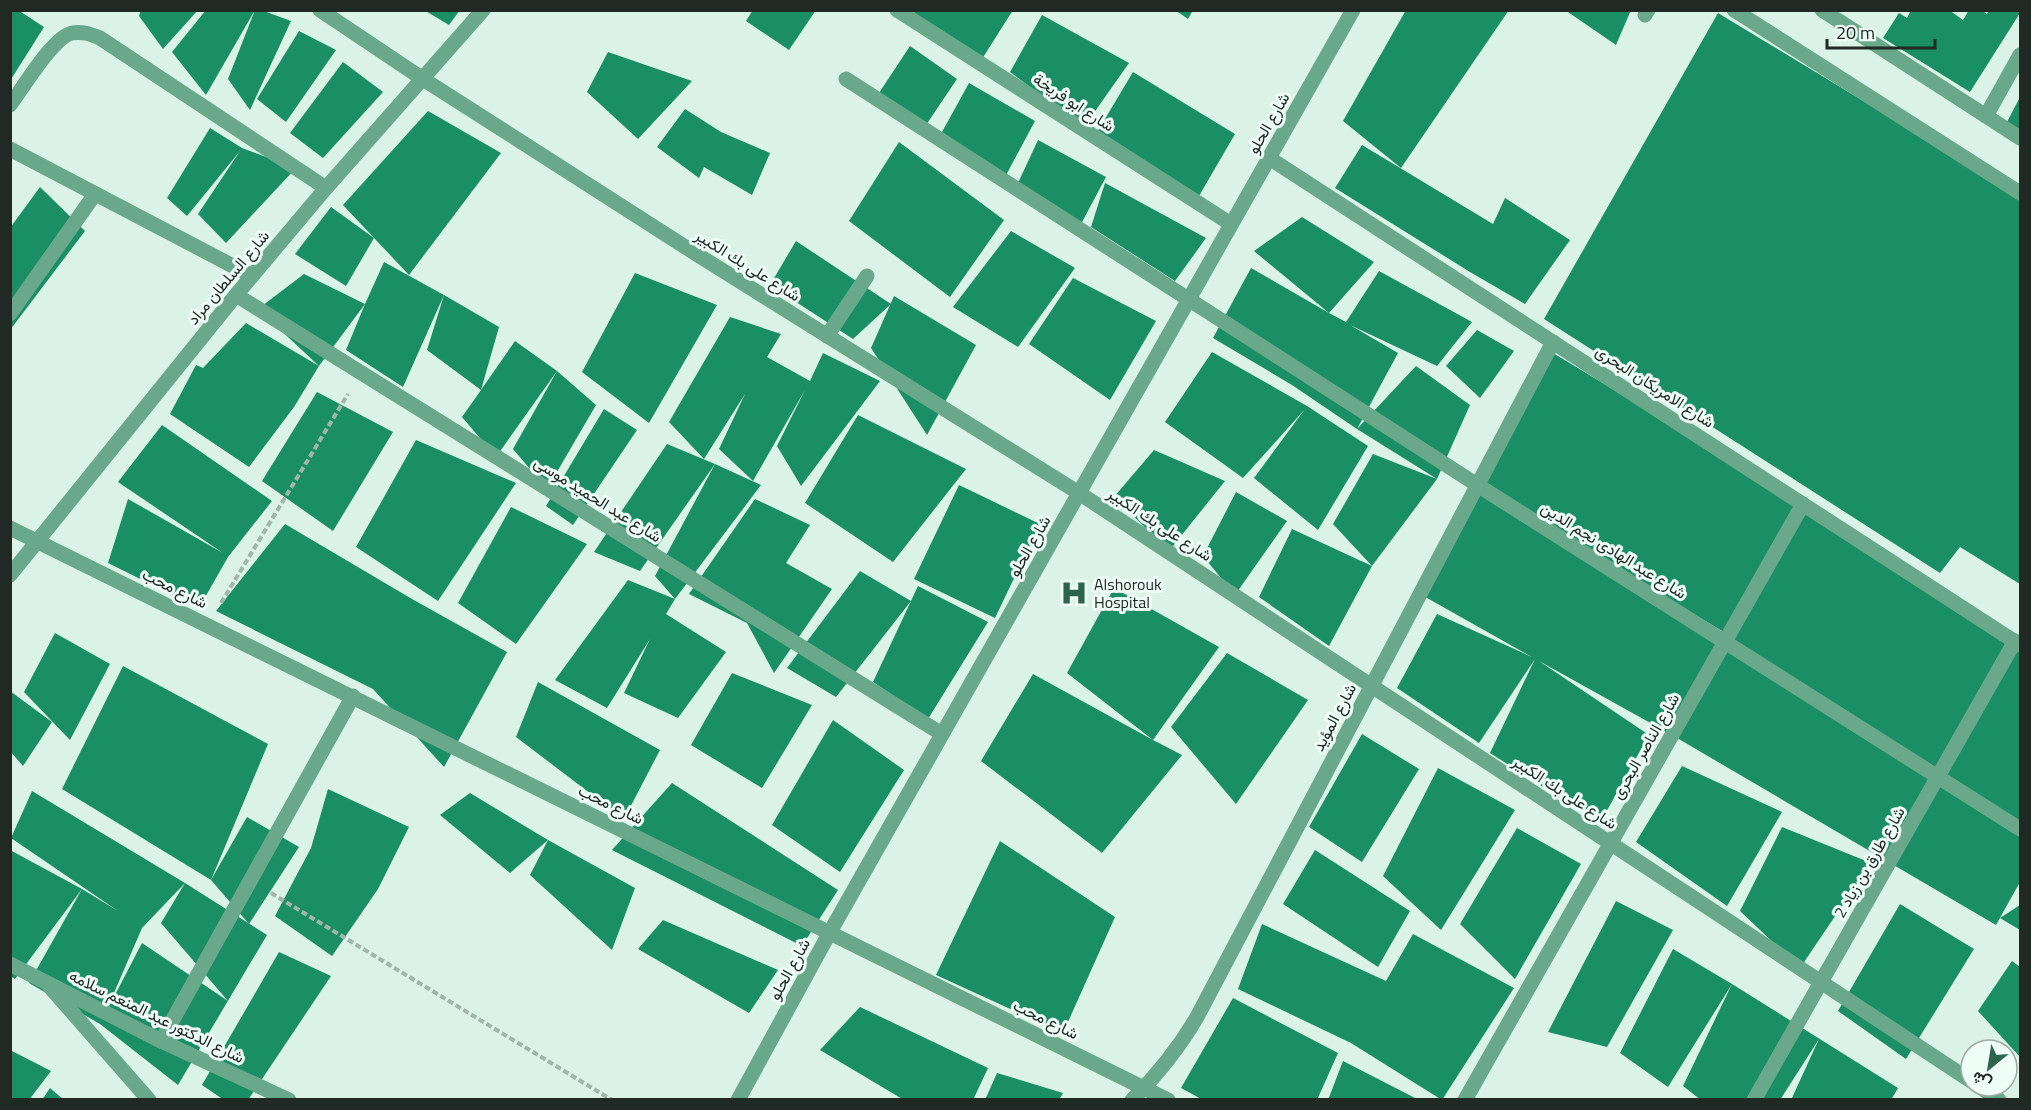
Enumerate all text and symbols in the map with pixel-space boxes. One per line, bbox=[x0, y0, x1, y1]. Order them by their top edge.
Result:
scale bar bbox=[1827, 12, 1935, 50]
text: 20 m bbox=[1836, 19, 1875, 46]
street label: شارع ابو فريخة bbox=[1029, 67, 1119, 137]
street label: شارع الحلو bbox=[1241, 88, 1295, 158]
street label: شارع على بك الكبير bbox=[690, 222, 805, 307]
street label: شارع السلطان مراد bbox=[181, 224, 275, 330]
street label: شارع الامريكان البحرى bbox=[1591, 339, 1719, 433]
street label: شارع عبد الحميد موسى bbox=[530, 450, 666, 548]
street label: شارع على بك الكبير bbox=[1102, 481, 1217, 567]
street label: شارع عبد الهادى نجم الدين bbox=[1537, 495, 1691, 605]
street label: شارع الحلو bbox=[1002, 511, 1056, 581]
street label: شارع محب bbox=[138, 562, 212, 614]
place label: Alshorouk Hospital bbox=[1094, 572, 1162, 614]
hospital icon: Alshorouk Hospital bbox=[1059, 578, 1089, 608]
street label: شارع المؤيد bbox=[1306, 679, 1362, 755]
street label: شارع الناصر البحرى bbox=[1605, 688, 1685, 804]
street label: شارع على بك الكبير bbox=[1507, 749, 1622, 835]
street label: شارع محب bbox=[574, 778, 648, 830]
street label: شارع طارق بن زياد 2 bbox=[1827, 802, 1911, 922]
street label: شارع الحلو bbox=[762, 934, 816, 1004]
street label: شارع الدكتور عبد المنعم سلامه bbox=[65, 963, 249, 1069]
street label: شارع محب bbox=[1009, 993, 1083, 1045]
north arrow bbox=[1959, 1038, 2019, 1098]
text: ش bbox=[1967, 1066, 1996, 1096]

